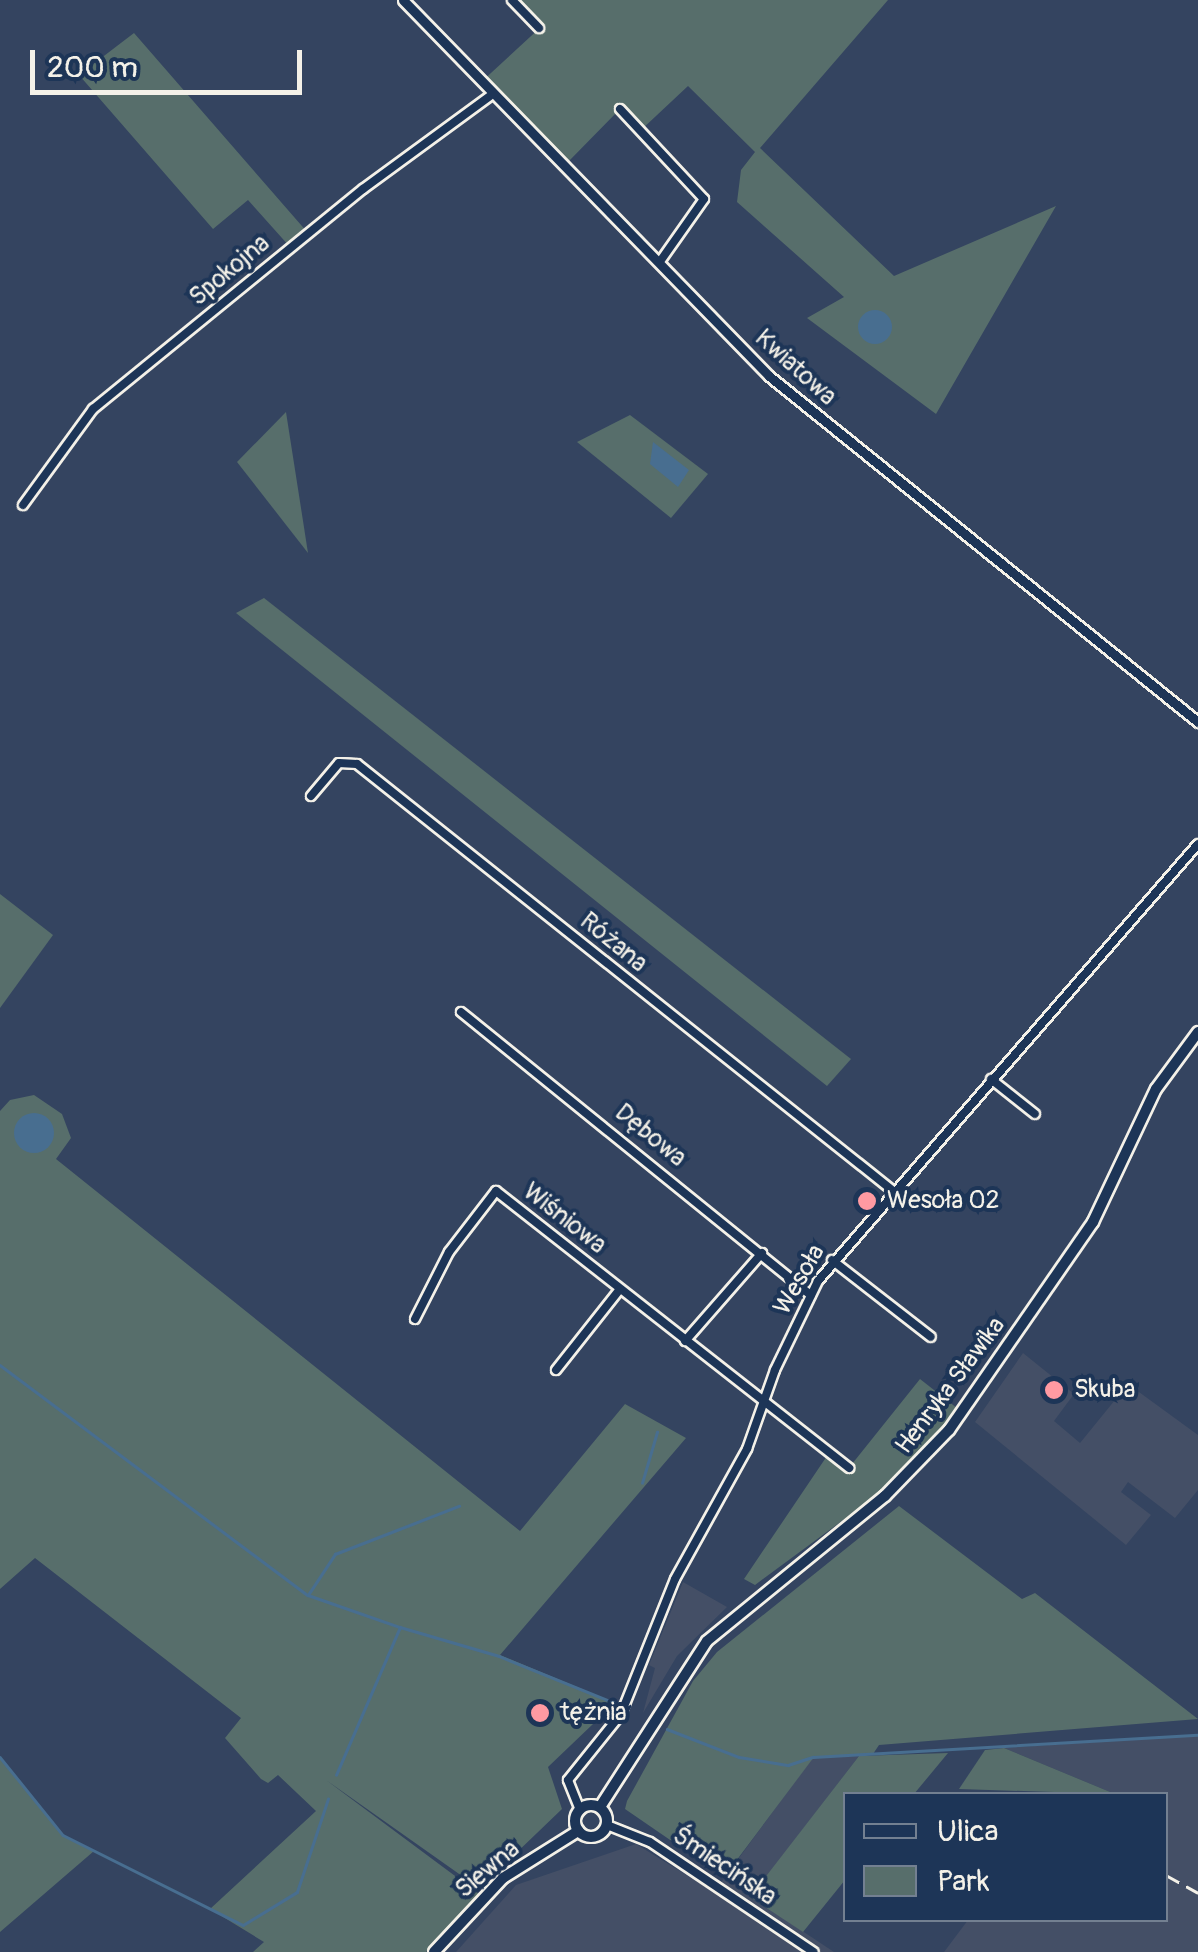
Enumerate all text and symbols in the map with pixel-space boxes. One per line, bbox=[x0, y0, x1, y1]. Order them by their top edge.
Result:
scale bar bbox=[35, 30, 308, 92]
text: 200 m bbox=[47, 49, 138, 86]
street label: Spokojna bbox=[184, 229, 276, 313]
street label: Kwiatowa bbox=[748, 324, 842, 412]
street label: Różana bbox=[573, 907, 653, 979]
street label: Dębowa bbox=[608, 1098, 692, 1174]
street label: Wiśniowa bbox=[516, 1177, 612, 1261]
place label: Wesoła 02 bbox=[887, 1186, 1000, 1216]
marker: Wesoła 02 bbox=[856, 1190, 878, 1212]
street label: Wesoła bbox=[768, 1240, 832, 1320]
street label: Henryka Sławika bbox=[890, 1312, 1012, 1460]
place label: Skuba bbox=[1074, 1375, 1135, 1405]
marker: Skuba bbox=[1043, 1379, 1065, 1401]
place label: tężnia bbox=[560, 1698, 627, 1728]
marker: tężnia bbox=[529, 1702, 551, 1724]
legend bbox=[843, 1792, 1168, 1922]
text: Ulica bbox=[937, 1813, 999, 1850]
street label: Śmiecińska bbox=[666, 1821, 782, 1913]
street label: Siewna bbox=[450, 1835, 526, 1905]
text: Park bbox=[937, 1863, 990, 1900]

